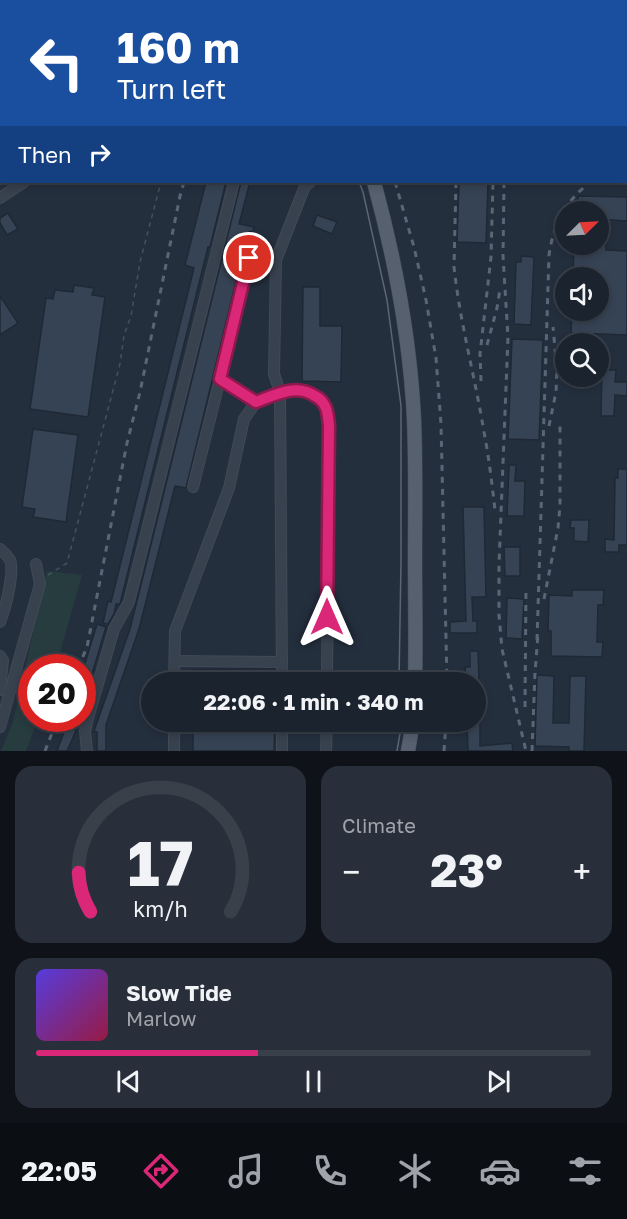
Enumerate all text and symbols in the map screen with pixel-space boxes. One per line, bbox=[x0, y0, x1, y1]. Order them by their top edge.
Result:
text: 160 m bbox=[117, 22, 240, 72]
icon: left bbox=[18, 24, 96, 102]
text: Turn left bbox=[117, 73, 226, 105]
icon: right bbox=[83, 138, 116, 171]
text: Then bbox=[18, 141, 71, 168]
north arrow bbox=[555, 201, 609, 255]
map controls bbox=[555, 201, 609, 387]
pin bbox=[223, 232, 274, 283]
icon: arrive bbox=[232, 241, 265, 274]
button: sound bbox=[555, 267, 609, 321]
button: search bbox=[555, 333, 609, 387]
position arrow bbox=[295, 585, 359, 649]
speed limit sign: 20 bbox=[18, 654, 96, 732]
text: 22:06 · 1 min · 340 m bbox=[204, 688, 423, 715]
text: Climate bbox=[342, 813, 416, 837]
text: 17 bbox=[127, 825, 194, 900]
text: 23° bbox=[430, 843, 503, 897]
text: − bbox=[342, 852, 360, 891]
text: + bbox=[573, 852, 591, 891]
text: km/h bbox=[133, 896, 188, 922]
text: Slow Tide bbox=[126, 979, 232, 1006]
text: Marlow bbox=[126, 1006, 197, 1030]
icon: previous bbox=[112, 1065, 145, 1098]
icon: pause bbox=[297, 1065, 330, 1098]
icon: next bbox=[482, 1065, 515, 1098]
icon: directions bbox=[140, 1150, 182, 1192]
icon: music bbox=[225, 1150, 267, 1192]
icon: phone bbox=[309, 1150, 351, 1192]
icon: climate bbox=[394, 1150, 436, 1192]
icon: car bbox=[479, 1150, 521, 1192]
icon: filters bbox=[564, 1150, 606, 1192]
text: 22:05 bbox=[21, 1155, 97, 1187]

